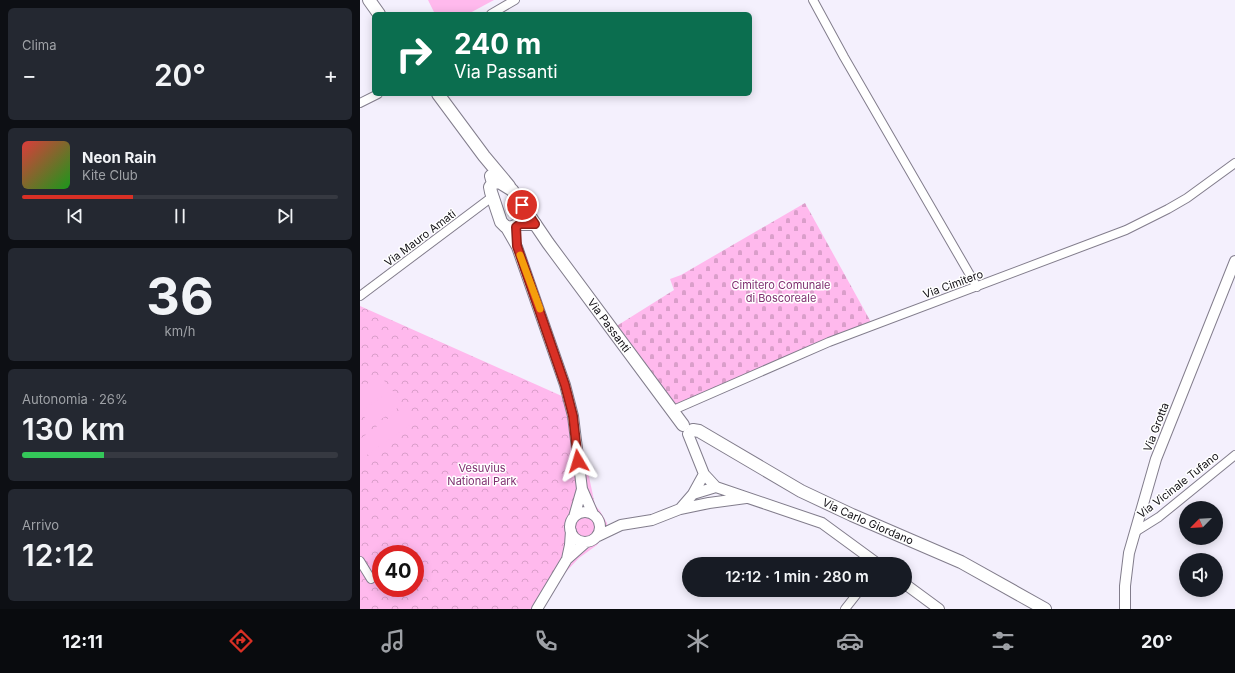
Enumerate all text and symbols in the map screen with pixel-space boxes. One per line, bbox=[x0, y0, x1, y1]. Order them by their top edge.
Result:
text: 240 m bbox=[454, 27, 541, 61]
icon: right bbox=[388, 28, 440, 80]
text: Clima bbox=[22, 37, 56, 53]
text: 20° bbox=[154, 57, 206, 93]
text: Via Passanti bbox=[454, 61, 558, 82]
text: − bbox=[22, 62, 37, 88]
text: + bbox=[323, 62, 338, 88]
text: Neon Rain bbox=[82, 148, 156, 167]
text: Kite Club bbox=[82, 167, 138, 183]
pin bbox=[505, 188, 539, 222]
icon: arrive bbox=[511, 194, 533, 216]
icon: previous bbox=[64, 205, 86, 227]
icon: pause bbox=[169, 205, 191, 227]
icon: next bbox=[274, 205, 296, 227]
street label: Via Mauro Amati bbox=[382, 207, 458, 269]
text: 36 bbox=[146, 265, 214, 328]
street label: Via Cimitero bbox=[921, 267, 985, 301]
park label: Cimitero Comunale di Boscoreale bbox=[731, 278, 831, 305]
street label: Via Passanti bbox=[585, 296, 634, 355]
text: km/h bbox=[165, 323, 195, 339]
text: Autonomia · 26% bbox=[22, 391, 128, 407]
street label: Via Grotta bbox=[1140, 400, 1172, 454]
text: 130 km bbox=[22, 411, 125, 447]
position arrow bbox=[557, 440, 599, 482]
street label: Via Vicinale Tufano bbox=[1134, 449, 1222, 521]
park label: Vesuvius National Park bbox=[447, 461, 517, 488]
street label: Via Carlo Giordano bbox=[820, 495, 916, 548]
north arrow bbox=[1179, 501, 1223, 545]
map controls bbox=[1179, 501, 1223, 597]
text: Arrivo bbox=[22, 517, 59, 533]
text: 12:12 bbox=[22, 537, 94, 573]
speed limit sign: 40 bbox=[372, 545, 424, 597]
button: sound bbox=[1179, 553, 1223, 597]
text: 12:12 · 1 min · 280 m bbox=[725, 567, 869, 586]
icon: directions bbox=[227, 627, 255, 655]
icon: music bbox=[379, 627, 407, 655]
icon: phone bbox=[532, 627, 560, 655]
icon: climate bbox=[684, 627, 712, 655]
icon: car bbox=[836, 627, 864, 655]
icon: filters bbox=[989, 627, 1017, 655]
text: 12:11 bbox=[62, 631, 103, 652]
text: 20° bbox=[1141, 631, 1173, 652]

